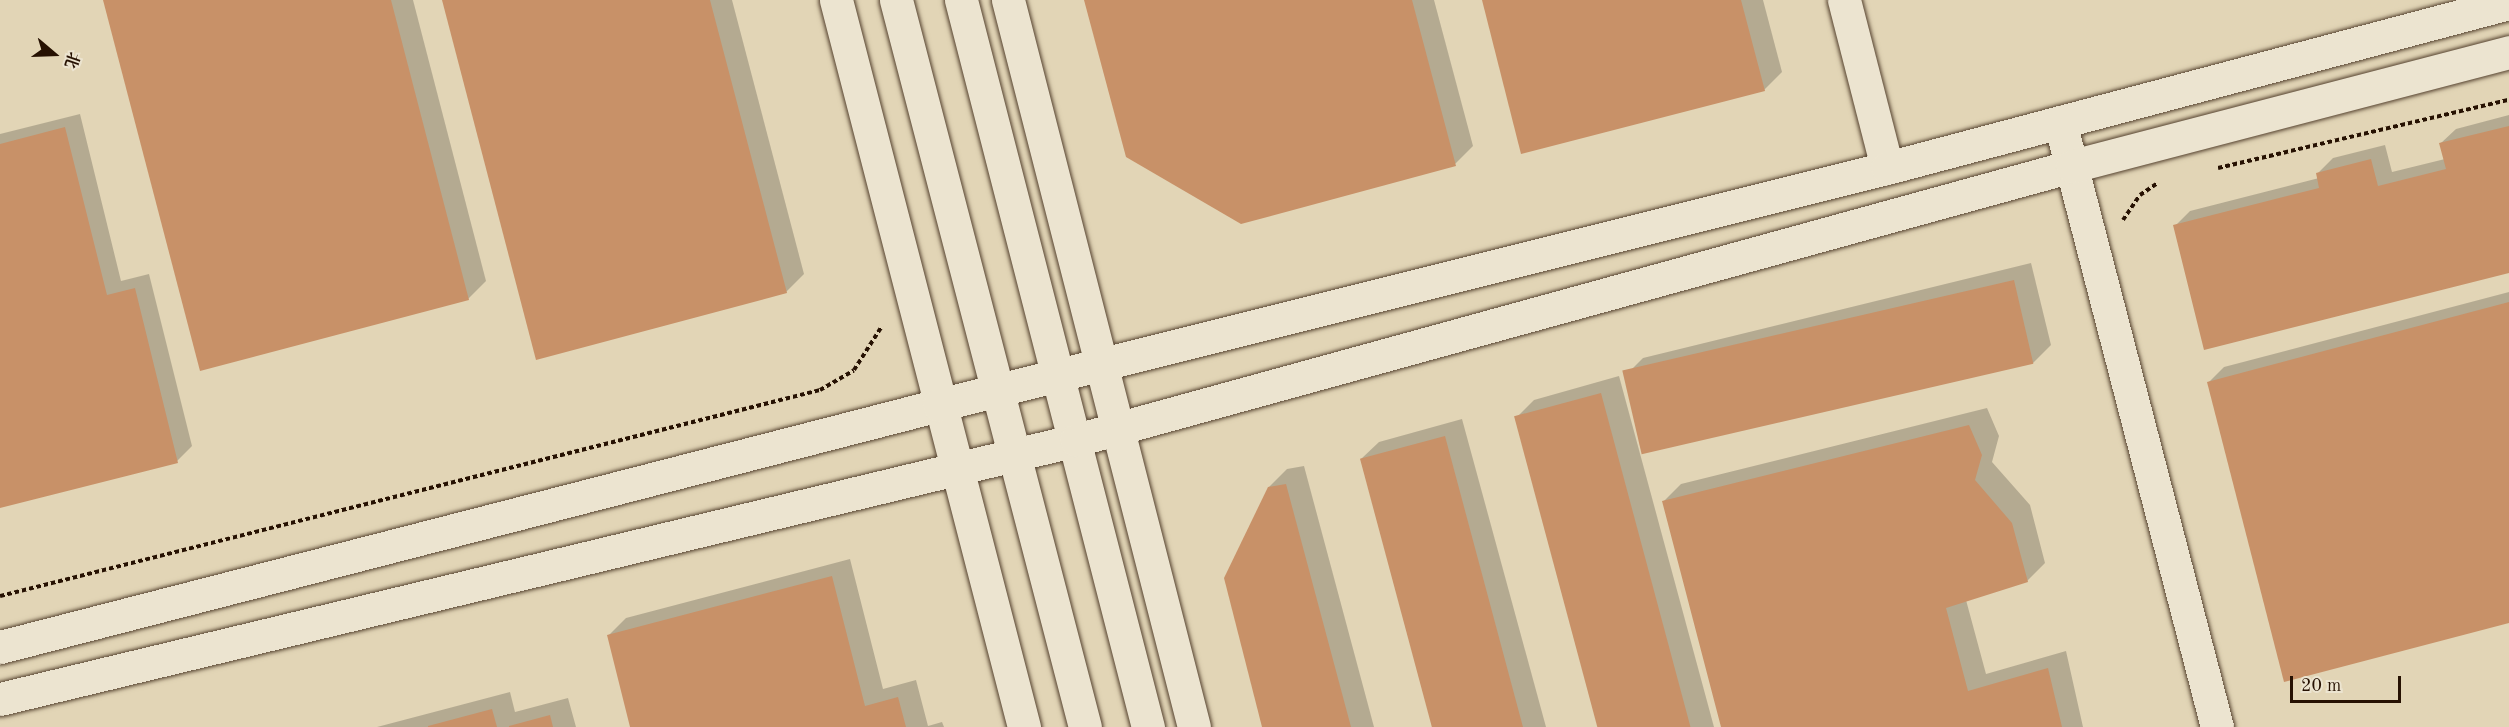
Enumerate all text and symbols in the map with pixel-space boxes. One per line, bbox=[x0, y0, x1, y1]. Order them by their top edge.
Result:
north arrow bbox=[24, 24, 84, 84]
text: 北 bbox=[61, 50, 81, 70]
scale bar bbox=[2293, 664, 2404, 702]
text: 20 m bbox=[2301, 677, 2341, 695]

